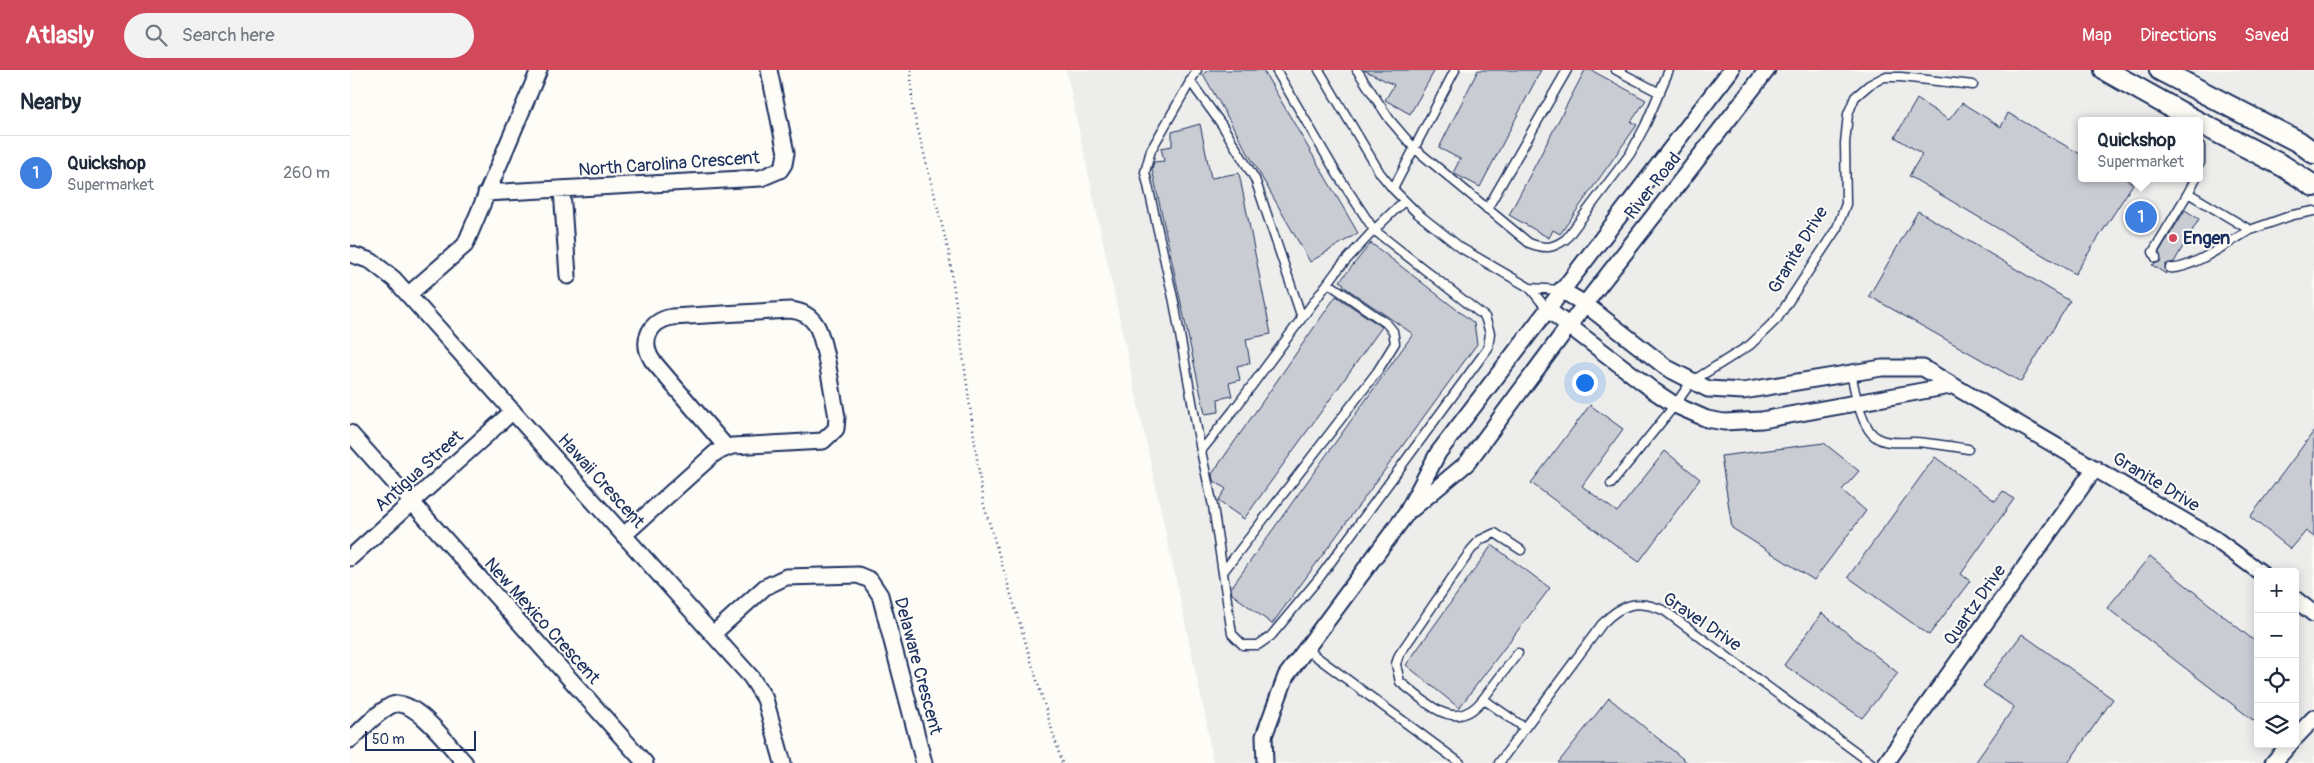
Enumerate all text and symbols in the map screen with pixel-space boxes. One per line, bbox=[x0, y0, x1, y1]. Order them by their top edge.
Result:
search box bbox=[124, 13, 474, 58]
text: Atlasly bbox=[25, 21, 94, 50]
icon: search bbox=[142, 21, 170, 49]
text: Search here bbox=[182, 23, 275, 47]
text: Map bbox=[2082, 24, 2112, 47]
text: Directions bbox=[2140, 24, 2216, 47]
text: Saved bbox=[2244, 24, 2289, 47]
text: Nearby bbox=[20, 89, 81, 116]
popup bbox=[2078, 117, 2203, 182]
text: Quickshop bbox=[2097, 128, 2176, 152]
street label: North Carolina Crescent bbox=[577, 146, 761, 182]
street label: River Road bbox=[1620, 148, 1686, 224]
text: Quickshop bbox=[67, 151, 146, 175]
text: Supermarket bbox=[2097, 152, 2184, 172]
text: 1 bbox=[33, 163, 39, 183]
text: 260 m bbox=[283, 163, 330, 183]
text: Supermarket bbox=[67, 175, 154, 195]
pin: 1 bbox=[2125, 198, 2157, 236]
street label: Granite Drive bbox=[1763, 202, 1833, 298]
place label: Engen bbox=[2183, 227, 2230, 250]
marker: Engen bbox=[2167, 232, 2179, 244]
your location bbox=[1572, 370, 1598, 396]
street label: Antigua Street bbox=[370, 425, 469, 517]
street label: Hawaii Crescent bbox=[552, 429, 650, 534]
street label: Granite Drive bbox=[2108, 447, 2204, 517]
street label: New Mexico Crescent bbox=[479, 553, 606, 690]
street label: Quartz Drive bbox=[1939, 560, 2011, 650]
map controls bbox=[2254, 568, 2299, 748]
button: + bbox=[2254, 568, 2299, 613]
street label: Gravel Drive bbox=[1658, 587, 1746, 657]
street label: Delaware Crescent bbox=[889, 595, 948, 738]
button: − bbox=[2254, 613, 2299, 658]
button: locate bbox=[2254, 658, 2299, 703]
button: layers bbox=[2254, 703, 2299, 748]
scale bar bbox=[365, 728, 476, 751]
text: 50 m bbox=[372, 731, 405, 748]

